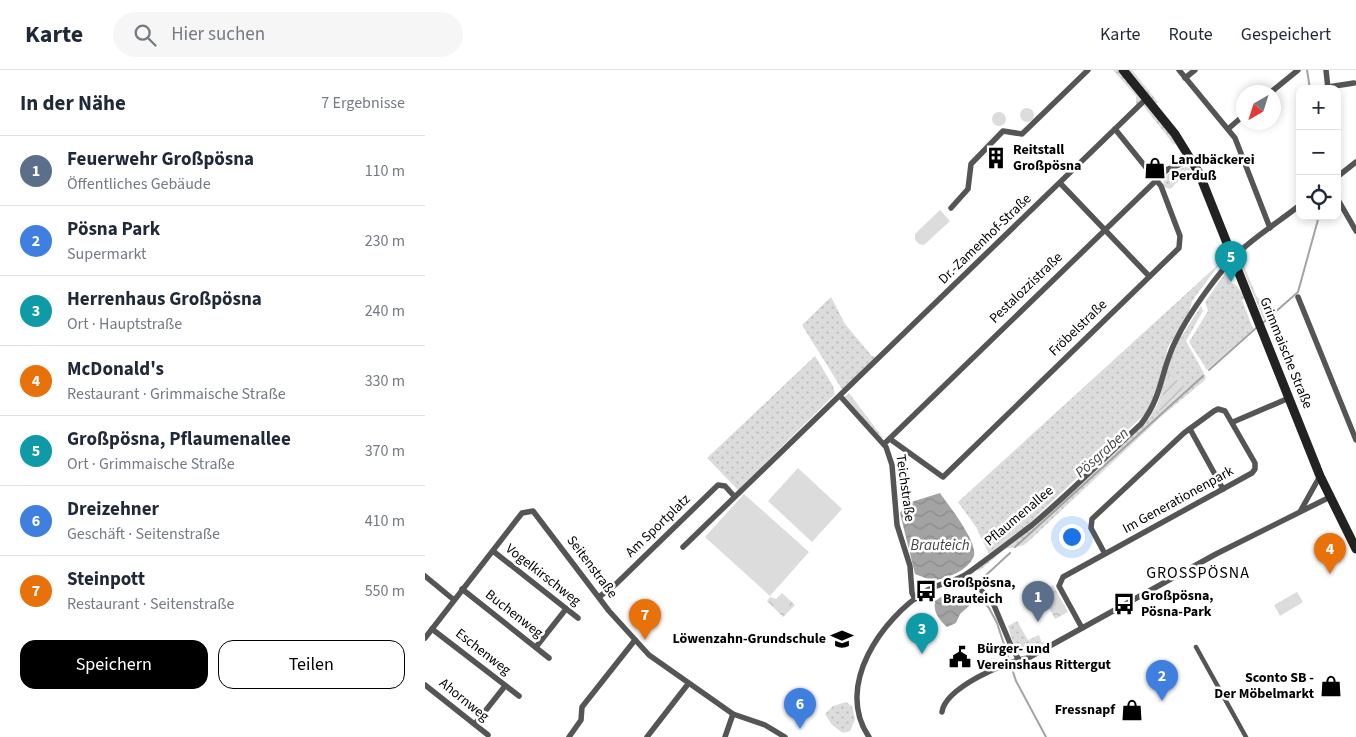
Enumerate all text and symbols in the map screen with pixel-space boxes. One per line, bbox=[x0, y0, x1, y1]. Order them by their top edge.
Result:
search box bbox=[113, 12, 463, 57]
text: Karte bbox=[25, 17, 83, 52]
icon: search bbox=[131, 21, 159, 49]
text: Hier suchen bbox=[171, 21, 265, 48]
text: Karte bbox=[1100, 22, 1140, 47]
text: Route bbox=[1168, 22, 1213, 47]
text: Gespeichert bbox=[1241, 22, 1331, 47]
north arrow bbox=[1236, 85, 1281, 130]
map controls bbox=[1296, 85, 1341, 220]
button: + bbox=[1296, 85, 1341, 130]
text: In der Nähe bbox=[20, 88, 126, 118]
text: 7 Ergebnisse bbox=[321, 92, 405, 114]
button: − bbox=[1296, 130, 1341, 175]
place label: Reitstall Großpösna bbox=[1013, 140, 1081, 176]
building icon: Reitstall Großpösna bbox=[983, 145, 1009, 171]
text: Feuerwehr Großpösna bbox=[67, 146, 254, 173]
place label: Landbäckerei Perduß bbox=[1171, 150, 1255, 186]
shop icon: Landbäckerei Perduß bbox=[1142, 155, 1168, 181]
text: 1 bbox=[32, 160, 40, 182]
text: 110 m bbox=[365, 160, 405, 182]
text: Öffentliches Gebäude bbox=[67, 173, 211, 195]
button: locate bbox=[1296, 175, 1341, 220]
street label: Dr.-Zamenhof-Straße bbox=[934, 189, 1036, 289]
text: Pösna Park bbox=[67, 216, 160, 243]
text: 2 bbox=[32, 230, 40, 252]
text: 230 m bbox=[365, 230, 405, 252]
pin: 5 bbox=[1215, 241, 1247, 282]
text: Supermarkt bbox=[67, 243, 147, 265]
street label: Pestalozzistraße bbox=[985, 248, 1067, 328]
text: Herrenhaus Großpösna bbox=[67, 286, 262, 313]
street label: Grimmaische Straße bbox=[1254, 294, 1318, 412]
street label: Fröbelstraße bbox=[1044, 295, 1112, 361]
text: 3 bbox=[32, 300, 40, 322]
text: 240 m bbox=[365, 300, 405, 322]
text: Ort · Hauptstraße bbox=[67, 313, 182, 335]
text: McDonald's bbox=[67, 356, 164, 383]
text: 4 bbox=[32, 370, 40, 392]
text: 330 m bbox=[365, 370, 405, 392]
text: Restaurant · Grimmaische Straße bbox=[67, 383, 286, 405]
water label: Pösgraben bbox=[1071, 423, 1134, 483]
text: Großpösna, Pflaumenallee bbox=[67, 426, 291, 453]
text: 5 bbox=[32, 440, 40, 462]
text: 370 m bbox=[365, 440, 405, 462]
text: Ort · Grimmaische Straße bbox=[67, 453, 235, 475]
street label: Teichstraße bbox=[890, 453, 920, 523]
street label: Im Generationenpark bbox=[1119, 461, 1237, 539]
street label: Pflaumenallee bbox=[980, 481, 1058, 551]
street label: Am Sportplatz bbox=[621, 490, 695, 562]
text: Dreizehner bbox=[67, 496, 159, 523]
text: 6 bbox=[32, 510, 40, 532]
text: 410 m bbox=[365, 510, 405, 532]
text: Geschäft · Seitenstraße bbox=[67, 523, 220, 545]
your location bbox=[1059, 524, 1085, 550]
street label: Seitenstraße bbox=[562, 531, 622, 603]
pin: 4 bbox=[1314, 533, 1346, 574]
water label: Brauteich bbox=[910, 535, 970, 556]
street label: Vogelkirschweg bbox=[501, 539, 585, 611]
district label: GROSSPÖSNA bbox=[1146, 562, 1250, 584]
text: Steinpott bbox=[67, 566, 145, 593]
place label: Großpösna, Brauteich bbox=[943, 573, 1016, 609]
bus stop icon: Großpösna, Brauteich bbox=[913, 578, 939, 604]
text: 7 bbox=[32, 580, 40, 602]
text: 550 m bbox=[365, 580, 405, 602]
pin: 1 bbox=[1022, 581, 1054, 622]
street label: Buchenweg bbox=[481, 585, 547, 643]
place label: Großpösna, Pösna-Park bbox=[1141, 586, 1214, 622]
bus stop icon: Großpösna, Pösna-Park bbox=[1111, 591, 1137, 617]
text: Restaurant · Seitenstraße bbox=[67, 593, 234, 615]
pin: 7 bbox=[629, 599, 661, 640]
pin: 3 bbox=[906, 613, 938, 654]
street label: Eschenweg bbox=[451, 624, 515, 680]
school or university icon: Löwenzahn-Grundschule bbox=[829, 626, 855, 652]
place label: Löwenzahn-Grundschule bbox=[673, 629, 826, 649]
place label: Bürger- und Vereinshaus Rittergut bbox=[976, 639, 1112, 675]
button: Speichern bbox=[20, 640, 208, 689]
button: Teilen bbox=[218, 640, 405, 689]
public building icon: Bürger- und Vereinshaus Rittergut bbox=[947, 644, 973, 670]
pin: 2 bbox=[1146, 660, 1178, 701]
place label: Sconto SB - Der Möbelmarkt bbox=[1214, 668, 1315, 704]
shop icon: Sconto SB - Der Möbelmarkt bbox=[1318, 673, 1344, 699]
street label: Ahornweg bbox=[435, 674, 493, 726]
pin: 6 bbox=[784, 688, 816, 729]
shop icon: Fressnapf bbox=[1119, 697, 1145, 723]
place label: Fressnapf bbox=[1055, 700, 1116, 720]

